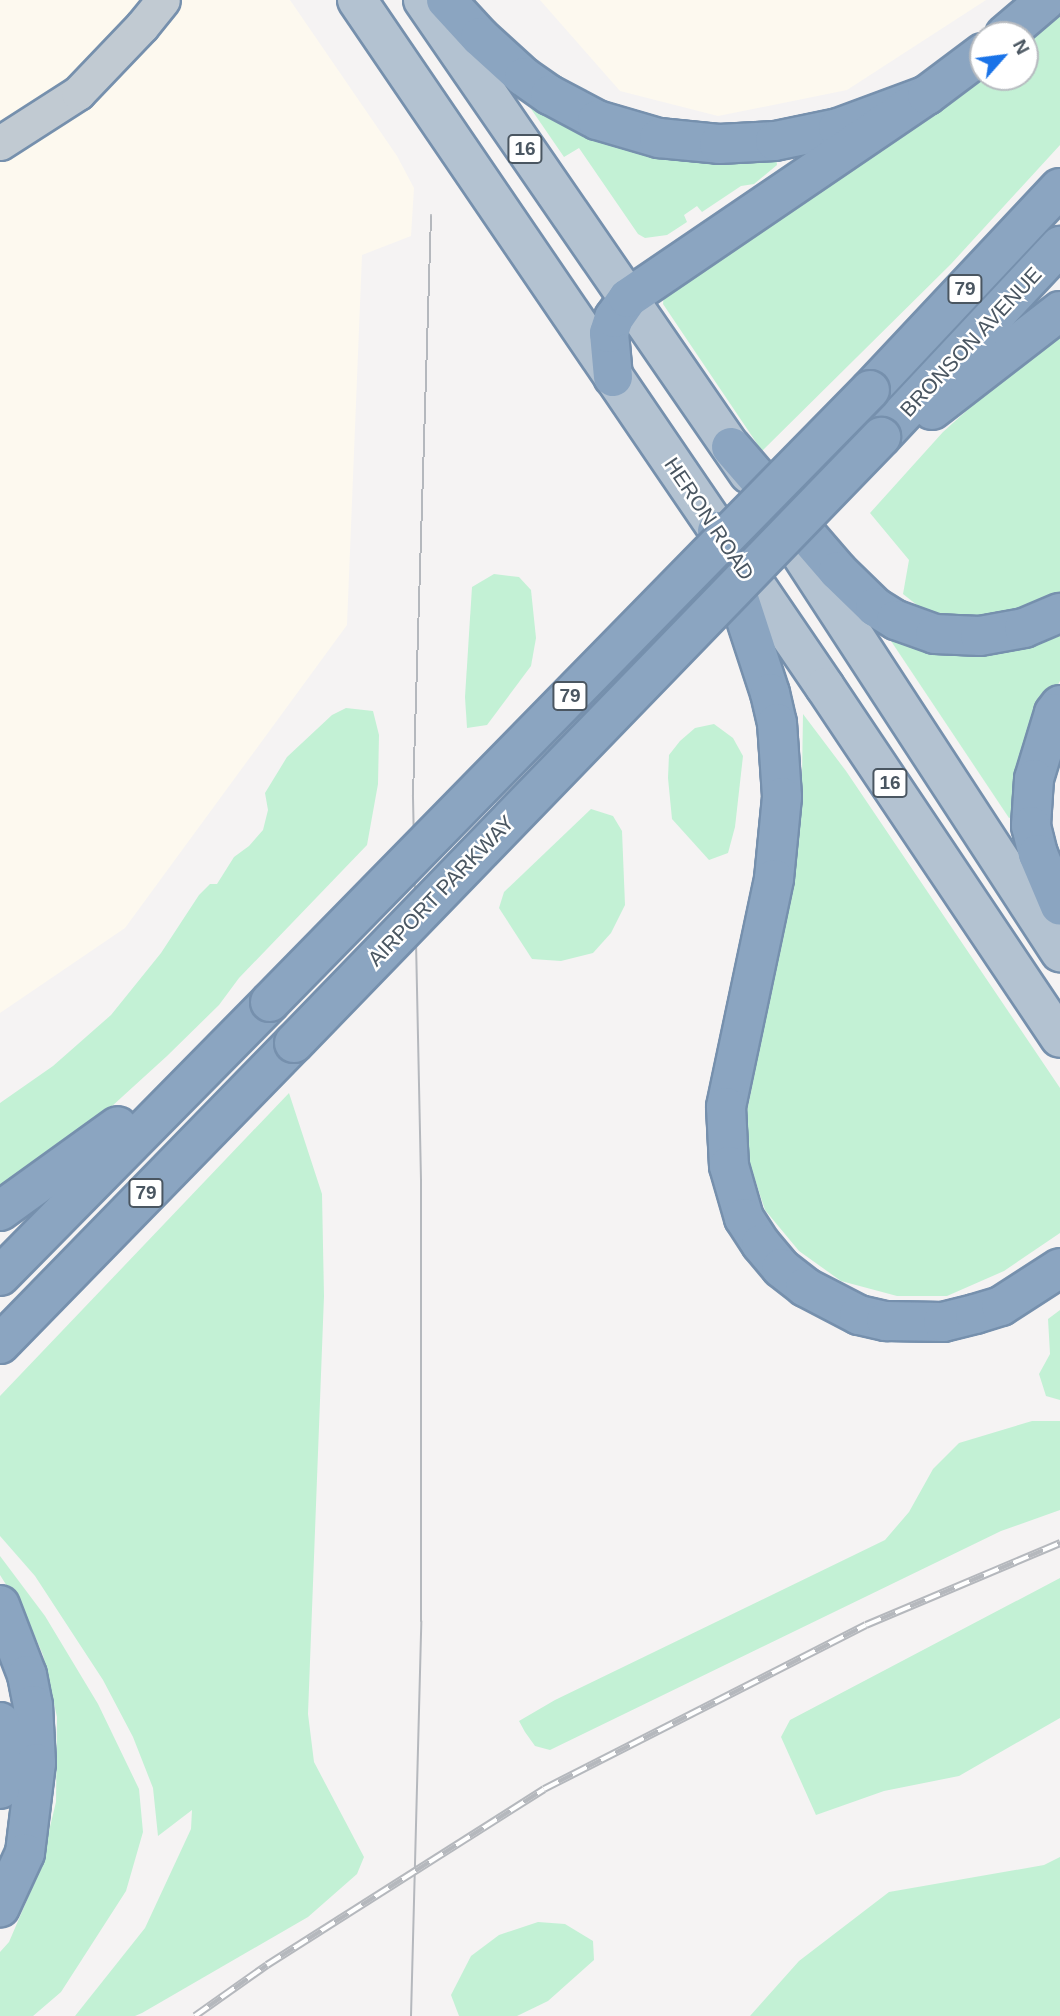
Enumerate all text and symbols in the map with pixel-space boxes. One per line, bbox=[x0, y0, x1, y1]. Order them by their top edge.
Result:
north arrow bbox=[969, 21, 1039, 91]
text: N bbox=[1009, 36, 1034, 58]
road number: 16 bbox=[506, 134, 544, 164]
street label: BRONSON AVENUE bbox=[895, 261, 1047, 423]
road number: 79 bbox=[946, 274, 984, 304]
street label: HERON ROAD bbox=[659, 453, 759, 585]
road number: 79 bbox=[551, 680, 589, 712]
road number: 16 bbox=[871, 768, 909, 798]
street label: AIRPORT PARKWAY bbox=[362, 810, 520, 972]
road number: 79 bbox=[127, 1177, 165, 1208]

